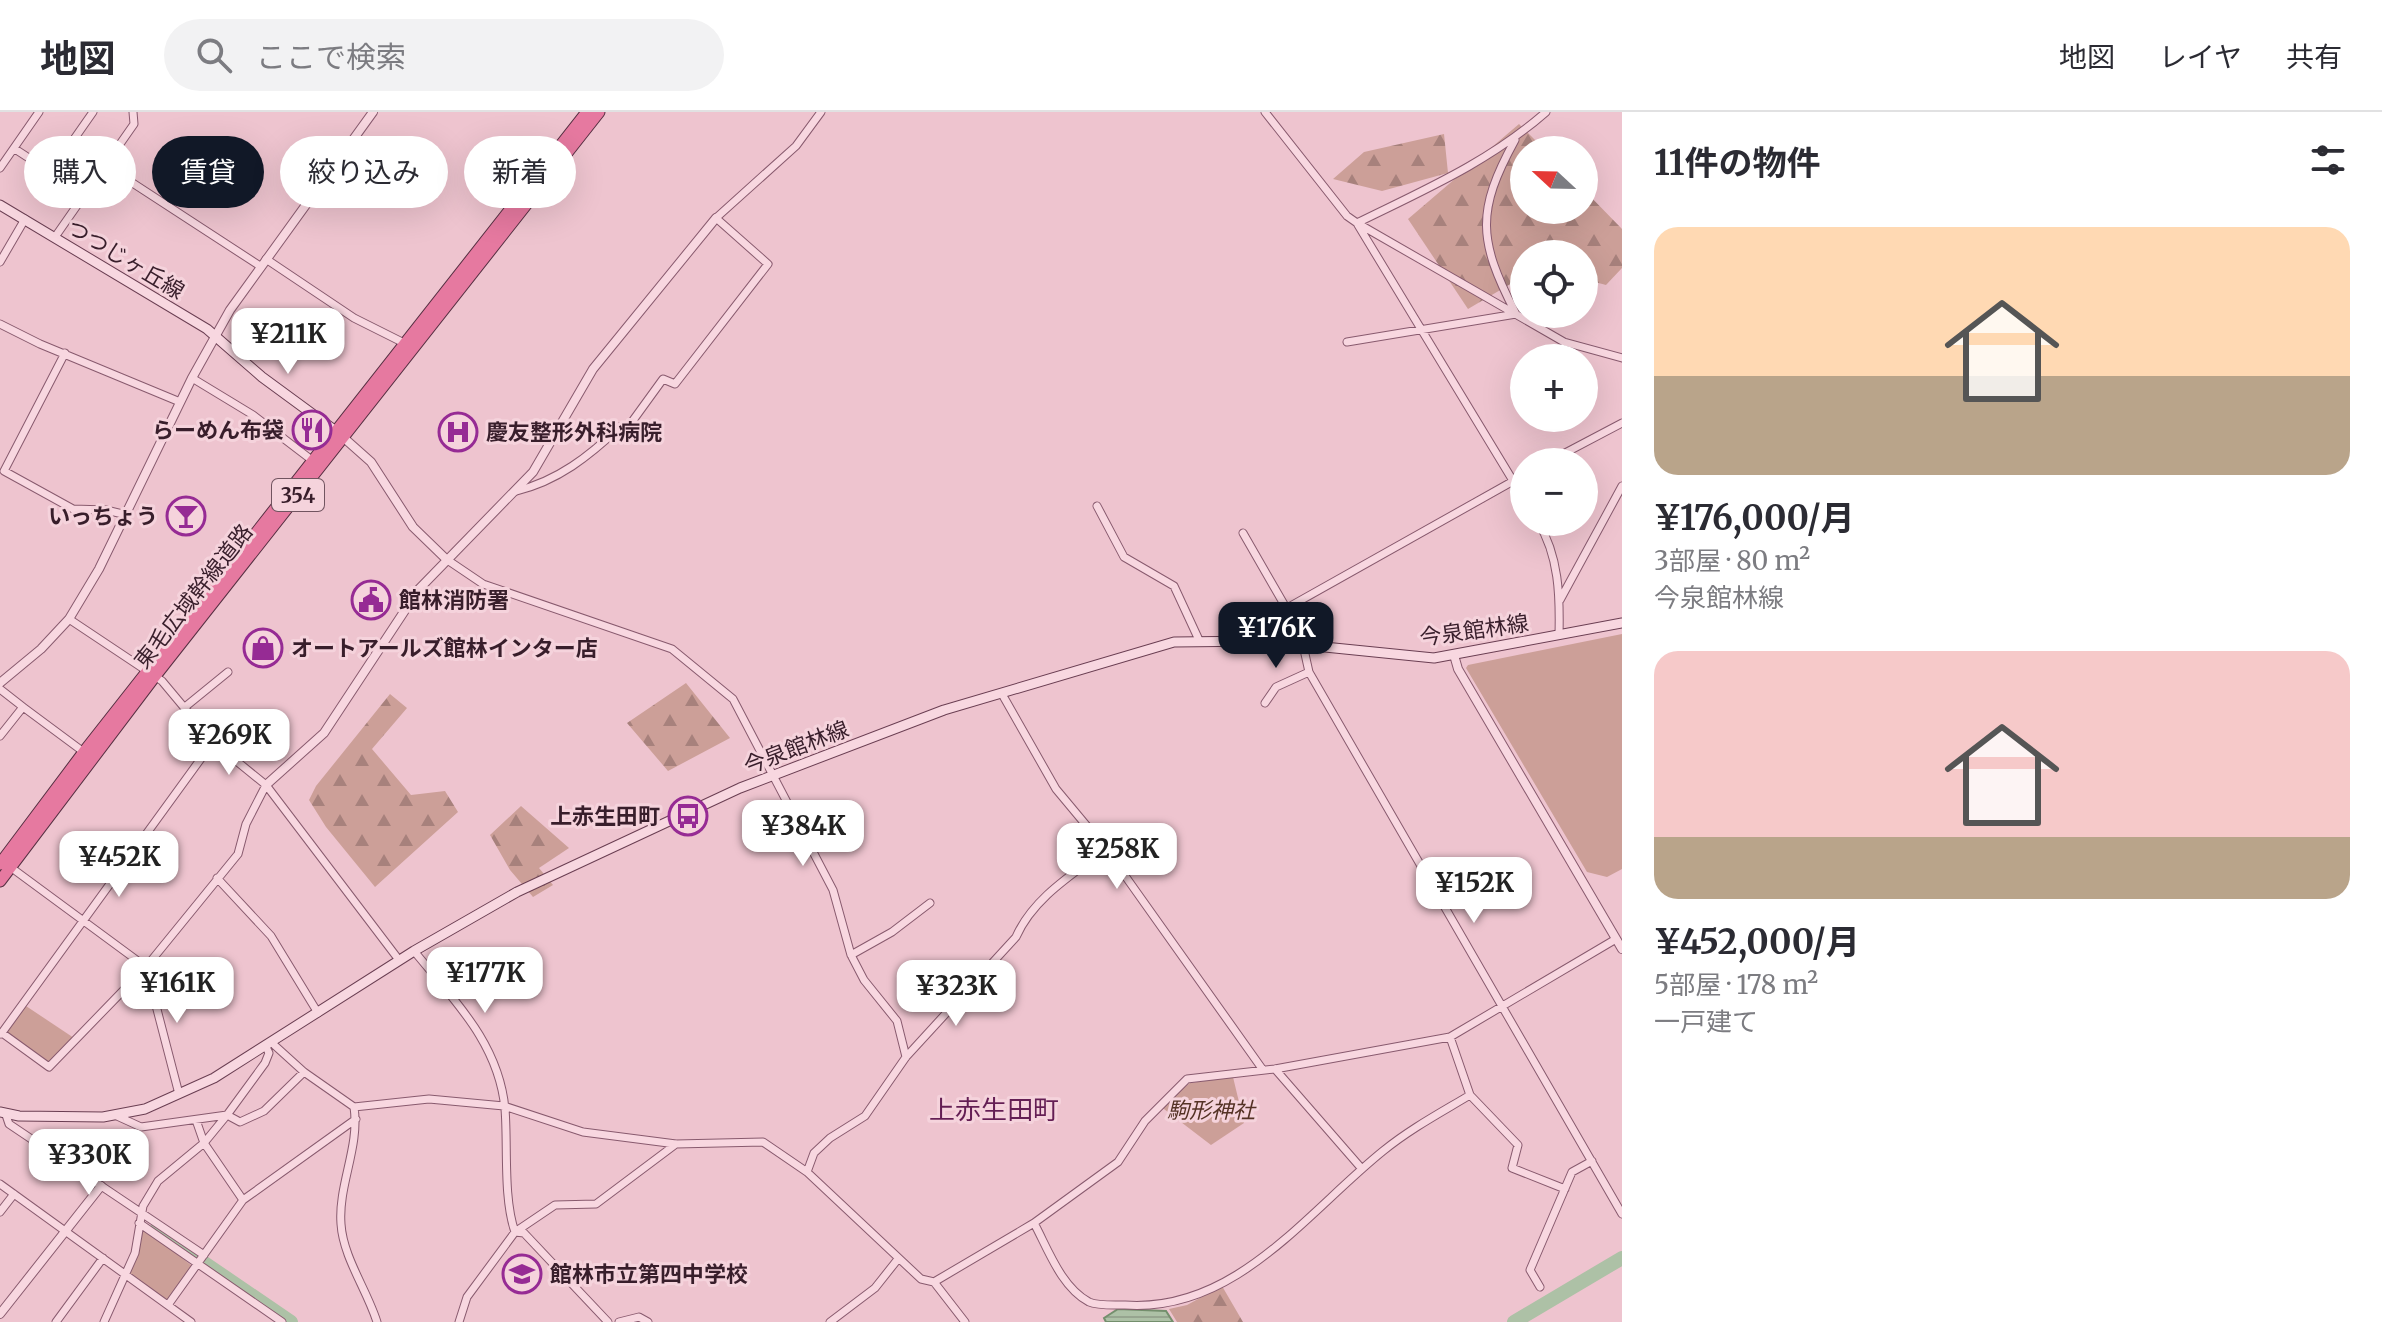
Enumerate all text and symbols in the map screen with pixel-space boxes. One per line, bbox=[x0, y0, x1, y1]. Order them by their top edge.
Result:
search box bbox=[164, 19, 724, 91]
icon: search bbox=[192, 33, 236, 77]
text: 地図 bbox=[40, 35, 116, 82]
text: ここで検索 bbox=[256, 38, 406, 76]
text: 地図 bbox=[2059, 39, 2115, 75]
text: レイヤ bbox=[2159, 39, 2242, 75]
text: 共有 bbox=[2286, 39, 2342, 75]
chip: 購入 bbox=[24, 136, 136, 208]
chip: 賃貸 bbox=[152, 136, 264, 208]
chip: 絞り込み bbox=[280, 136, 448, 208]
chip: 新着 bbox=[464, 136, 576, 208]
north arrow bbox=[1510, 136, 1598, 224]
map controls bbox=[1510, 136, 1598, 536]
icon: filters bbox=[2306, 138, 2350, 182]
text: 11件の物件 bbox=[1654, 142, 1821, 184]
street label: つつじヶ丘線 bbox=[62, 213, 190, 305]
button: locate bbox=[1510, 240, 1598, 328]
icon: home bbox=[1930, 279, 2074, 423]
pin: ¥211K bbox=[232, 308, 344, 376]
text: ¥211K bbox=[249, 317, 327, 350]
button: + bbox=[1510, 344, 1598, 432]
restaurant icon: らーめん布袋 bbox=[291, 409, 333, 451]
hospital icon: 慶友整形外科病院 bbox=[437, 411, 479, 453]
place label: らーめん布袋 bbox=[152, 416, 284, 444]
place label: 慶友整形外科病院 bbox=[486, 418, 662, 446]
button: − bbox=[1510, 448, 1598, 536]
road number: 354 bbox=[272, 479, 324, 511]
bar icon: いっちょう bbox=[165, 495, 207, 537]
text: ¥176,000/月 bbox=[1654, 497, 1855, 539]
place label: いっちょう bbox=[48, 502, 158, 530]
street label: 東毛広域幹線道路 bbox=[128, 518, 258, 674]
text: 3部屋 · 80 m² bbox=[1654, 544, 1810, 577]
public building icon: 館林消防署 bbox=[350, 579, 392, 621]
text: 今泉館林線 bbox=[1654, 581, 1784, 614]
place label: 館林消防署 bbox=[399, 586, 509, 614]
pin: ¥176K bbox=[1220, 602, 1332, 670]
street label: 今泉館林線 bbox=[1418, 608, 1530, 652]
text: ¥176K bbox=[1236, 611, 1316, 644]
shop icon: オートアールズ館林インター店 bbox=[242, 627, 284, 669]
place label: オートアールズ館林インター店 bbox=[291, 634, 598, 662]
icon: home bbox=[1930, 703, 2074, 847]
pin: ¥269K bbox=[173, 709, 285, 777]
street label: 今泉館林線 bbox=[740, 714, 852, 780]
text: ¥269K bbox=[187, 718, 271, 751]
bus stop icon: 上赤生田町 bbox=[667, 795, 709, 837]
pin: ¥384K bbox=[747, 800, 859, 868]
place label: 上赤生田町 bbox=[550, 802, 660, 830]
text: ¥384K bbox=[760, 809, 846, 842]
pin: ¥258K bbox=[1061, 823, 1173, 891]
pin: ¥452K bbox=[63, 831, 175, 899]
text: ¥258K bbox=[1075, 832, 1159, 865]
text: ¥452K bbox=[77, 840, 161, 873]
pin: ¥152K bbox=[1418, 857, 1530, 925]
text: ¥152K bbox=[1434, 866, 1514, 899]
text: ¥452,000/月 bbox=[1654, 921, 1860, 963]
pin: ¥177K bbox=[429, 947, 541, 1015]
text: ¥177K bbox=[445, 956, 525, 989]
pin: ¥161K bbox=[121, 957, 233, 1025]
pin: ¥323K bbox=[900, 960, 1012, 1028]
text: ¥161K bbox=[139, 966, 215, 999]
text: 5部屋 · 178 m² bbox=[1654, 968, 1818, 1001]
text: ¥323K bbox=[915, 969, 997, 1002]
text: 一戸建て bbox=[1654, 1005, 1758, 1038]
district label: 上赤生田町 bbox=[929, 1093, 1059, 1126]
park label: 駒形神社 bbox=[1167, 1096, 1257, 1124]
pin: ¥330K bbox=[33, 1129, 145, 1197]
text: ¥330K bbox=[47, 1138, 131, 1171]
school or university icon: 館林市立第四中学校 bbox=[501, 1253, 543, 1295]
place label: 館林市立第四中学校 bbox=[550, 1260, 748, 1288]

